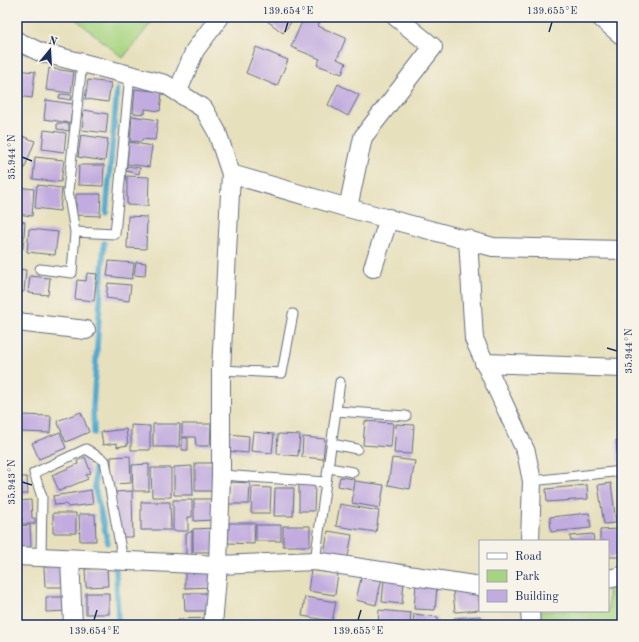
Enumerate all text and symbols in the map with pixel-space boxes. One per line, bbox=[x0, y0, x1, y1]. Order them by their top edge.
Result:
text: 139.654°E bbox=[263, 6, 313, 16]
text: 139.655°E bbox=[527, 6, 577, 16]
north arrow bbox=[30, 30, 70, 70]
text: N bbox=[47, 35, 59, 49]
text: 35.944°N bbox=[7, 134, 17, 180]
text: 35.944°N bbox=[624, 328, 634, 374]
text: 35.943°N bbox=[7, 459, 17, 505]
legend bbox=[479, 540, 609, 612]
text: Road bbox=[515, 551, 542, 563]
text: Park bbox=[515, 571, 540, 583]
text: Building bbox=[515, 591, 559, 603]
text: 139.654°E bbox=[69, 626, 119, 636]
text: 139.655°E bbox=[333, 626, 383, 636]

